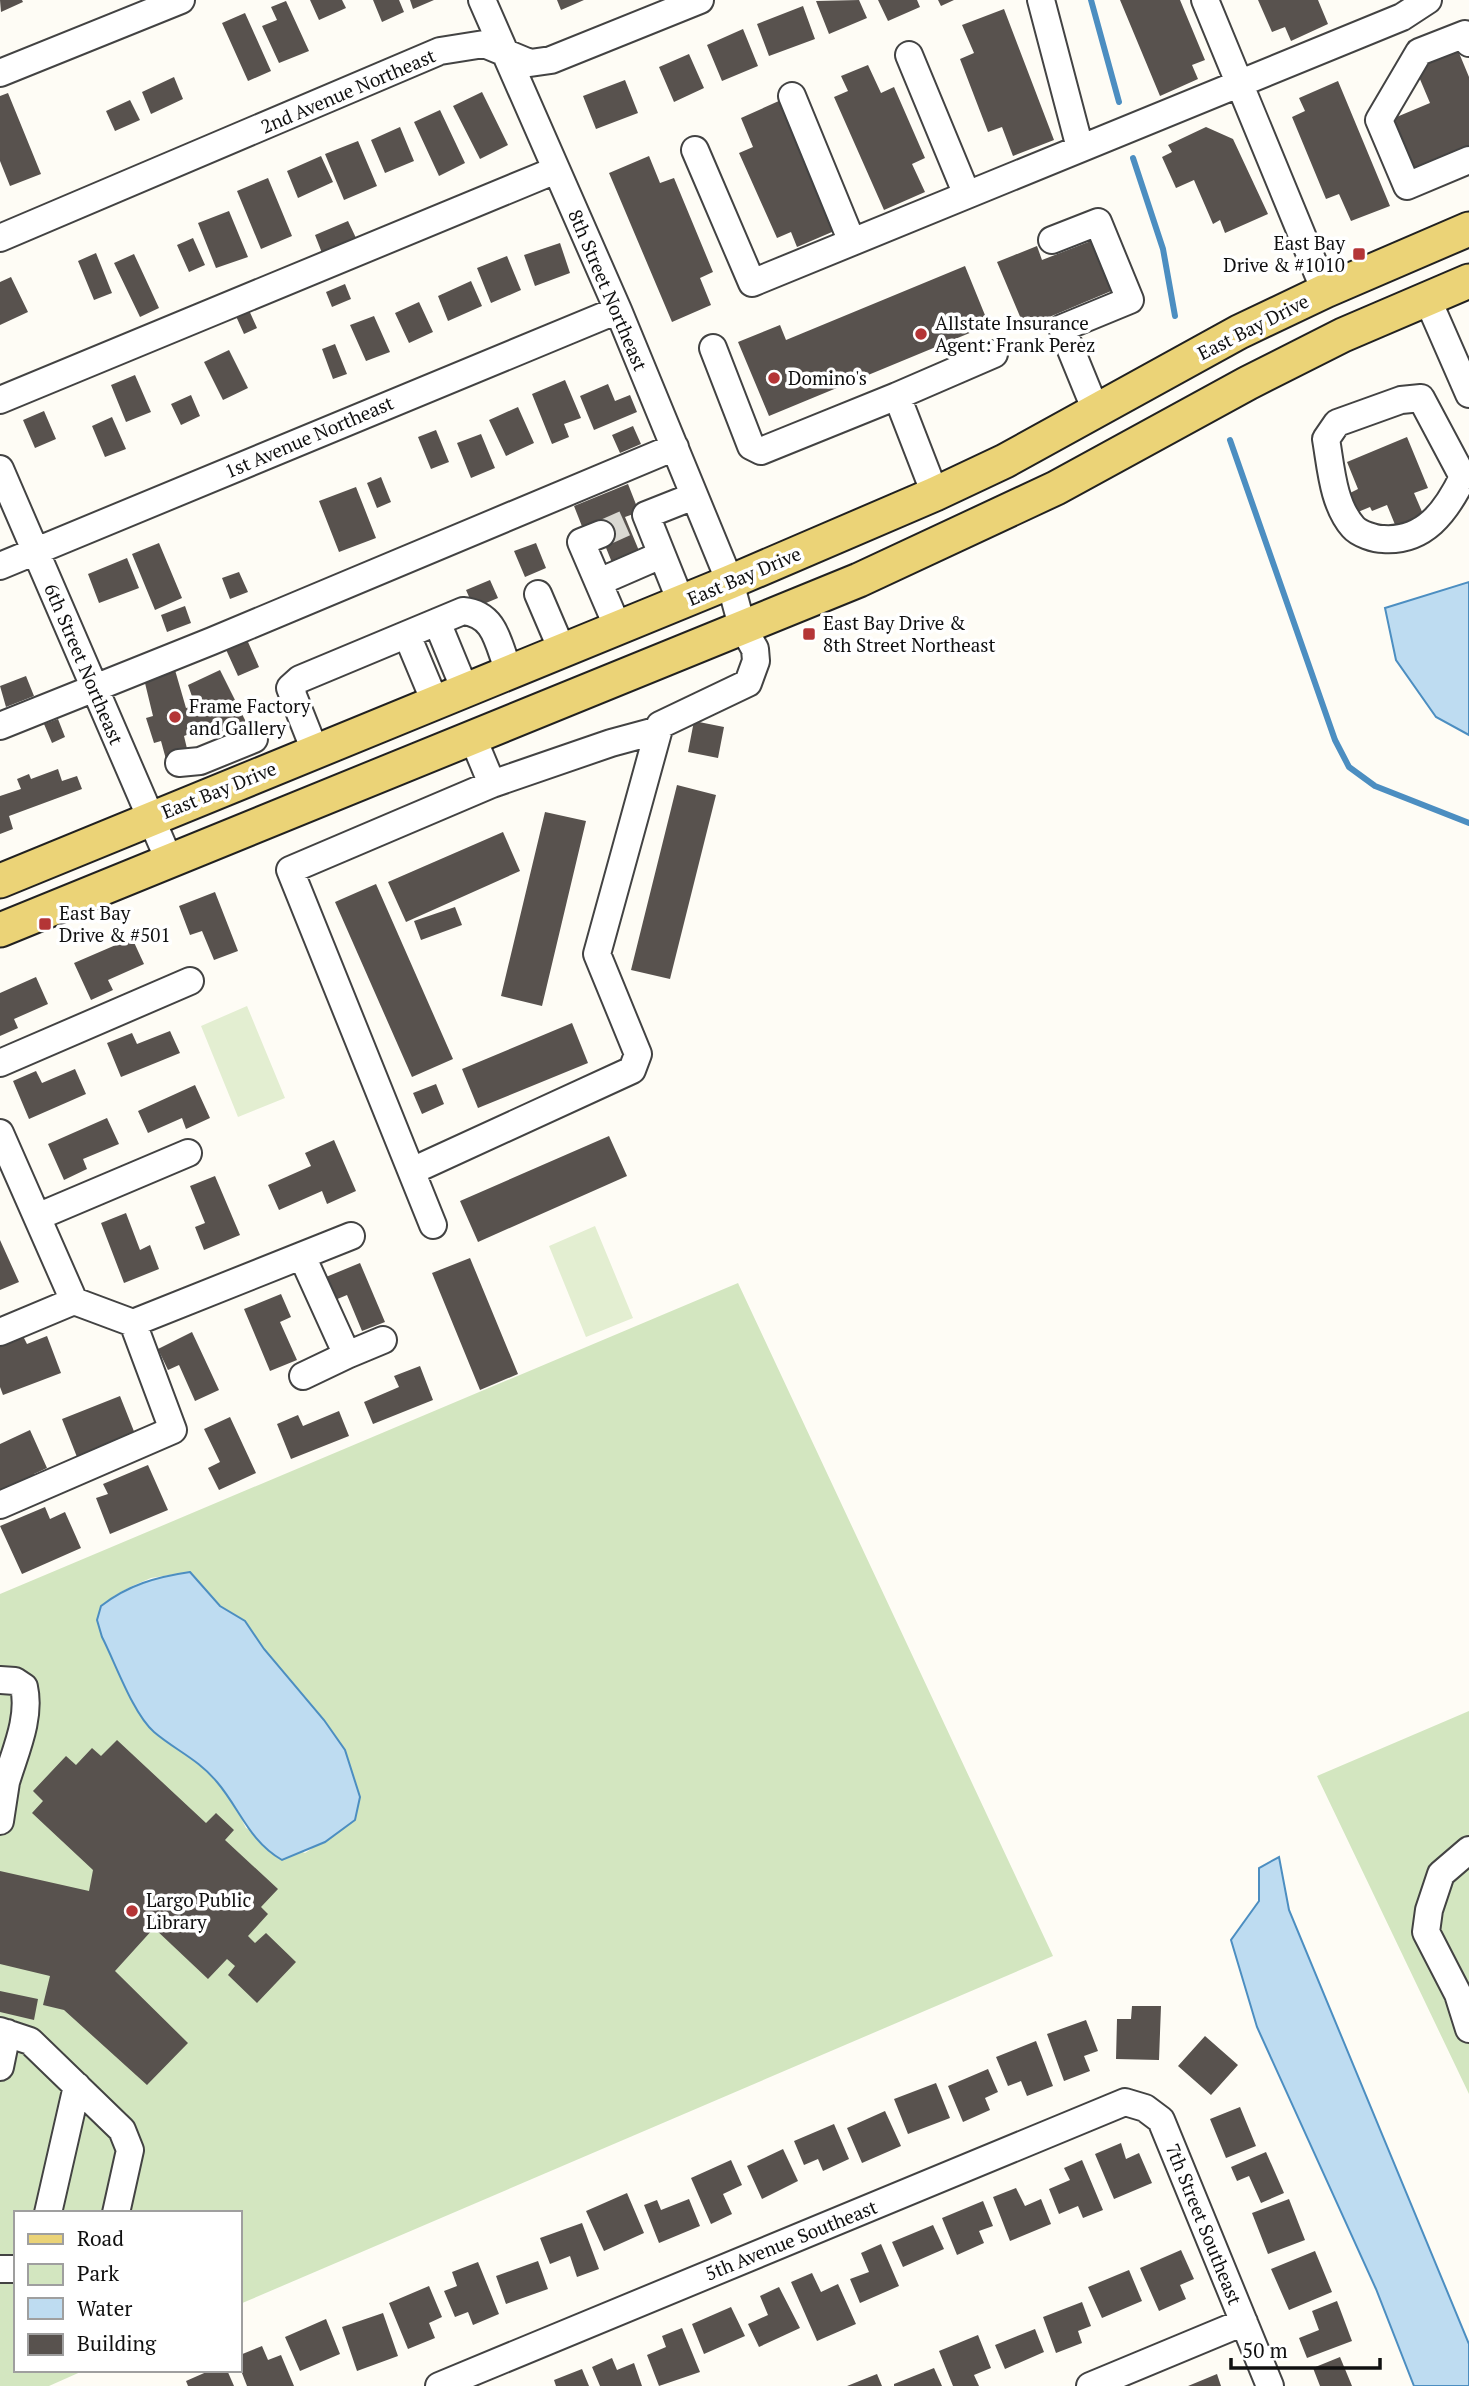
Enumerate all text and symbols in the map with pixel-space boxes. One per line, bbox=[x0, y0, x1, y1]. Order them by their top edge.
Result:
street label: 2nd Avenue Northeast bbox=[257, 42, 439, 139]
street label: 8th Street Northeast bbox=[563, 205, 654, 374]
place label: East Bay Drive & #1010 bbox=[1223, 230, 1345, 277]
marker: East Bay Drive & #1010 bbox=[1351, 246, 1367, 262]
street label: East Bay Drive bbox=[1193, 288, 1313, 365]
place label: Allstate Insurance Agent: Frank Perez bbox=[935, 310, 1095, 357]
marker: Allstate Insurance Agent: Frank Perez bbox=[913, 326, 929, 342]
place label: Domino's bbox=[788, 365, 867, 390]
marker: Domino's bbox=[766, 370, 782, 386]
street label: 1st Avenue Northeast bbox=[221, 390, 397, 483]
street label: East Bay Drive bbox=[683, 540, 805, 611]
street label: 6th Street Northeast bbox=[39, 579, 130, 748]
place label: East Bay Drive & 8th Street Northeast bbox=[823, 610, 996, 657]
marker: East Bay Drive & 8th Street Northeast bbox=[801, 626, 817, 642]
place label: Frame Factory and Gallery bbox=[189, 693, 311, 740]
marker: Frame Factory and Gallery bbox=[167, 709, 183, 725]
street label: East Bay Drive bbox=[158, 755, 280, 824]
place label: East Bay Drive & #501 bbox=[59, 900, 171, 947]
marker: East Bay Drive & #501 bbox=[37, 916, 53, 932]
place label: Largo Public Library bbox=[146, 1887, 251, 1934]
marker: Largo Public Library bbox=[124, 1903, 140, 1919]
street label: 7th Street Southeast bbox=[1161, 2140, 1248, 2308]
street label: 5th Avenue Southeast bbox=[701, 2194, 881, 2286]
legend bbox=[14, 2211, 242, 2372]
text: Road bbox=[77, 2224, 124, 2252]
text: Park bbox=[77, 2259, 119, 2287]
text: Water bbox=[77, 2294, 132, 2322]
scale bar bbox=[1231, 2326, 1380, 2370]
text: Building bbox=[77, 2329, 157, 2357]
text: 50 m bbox=[1242, 2336, 1288, 2364]

